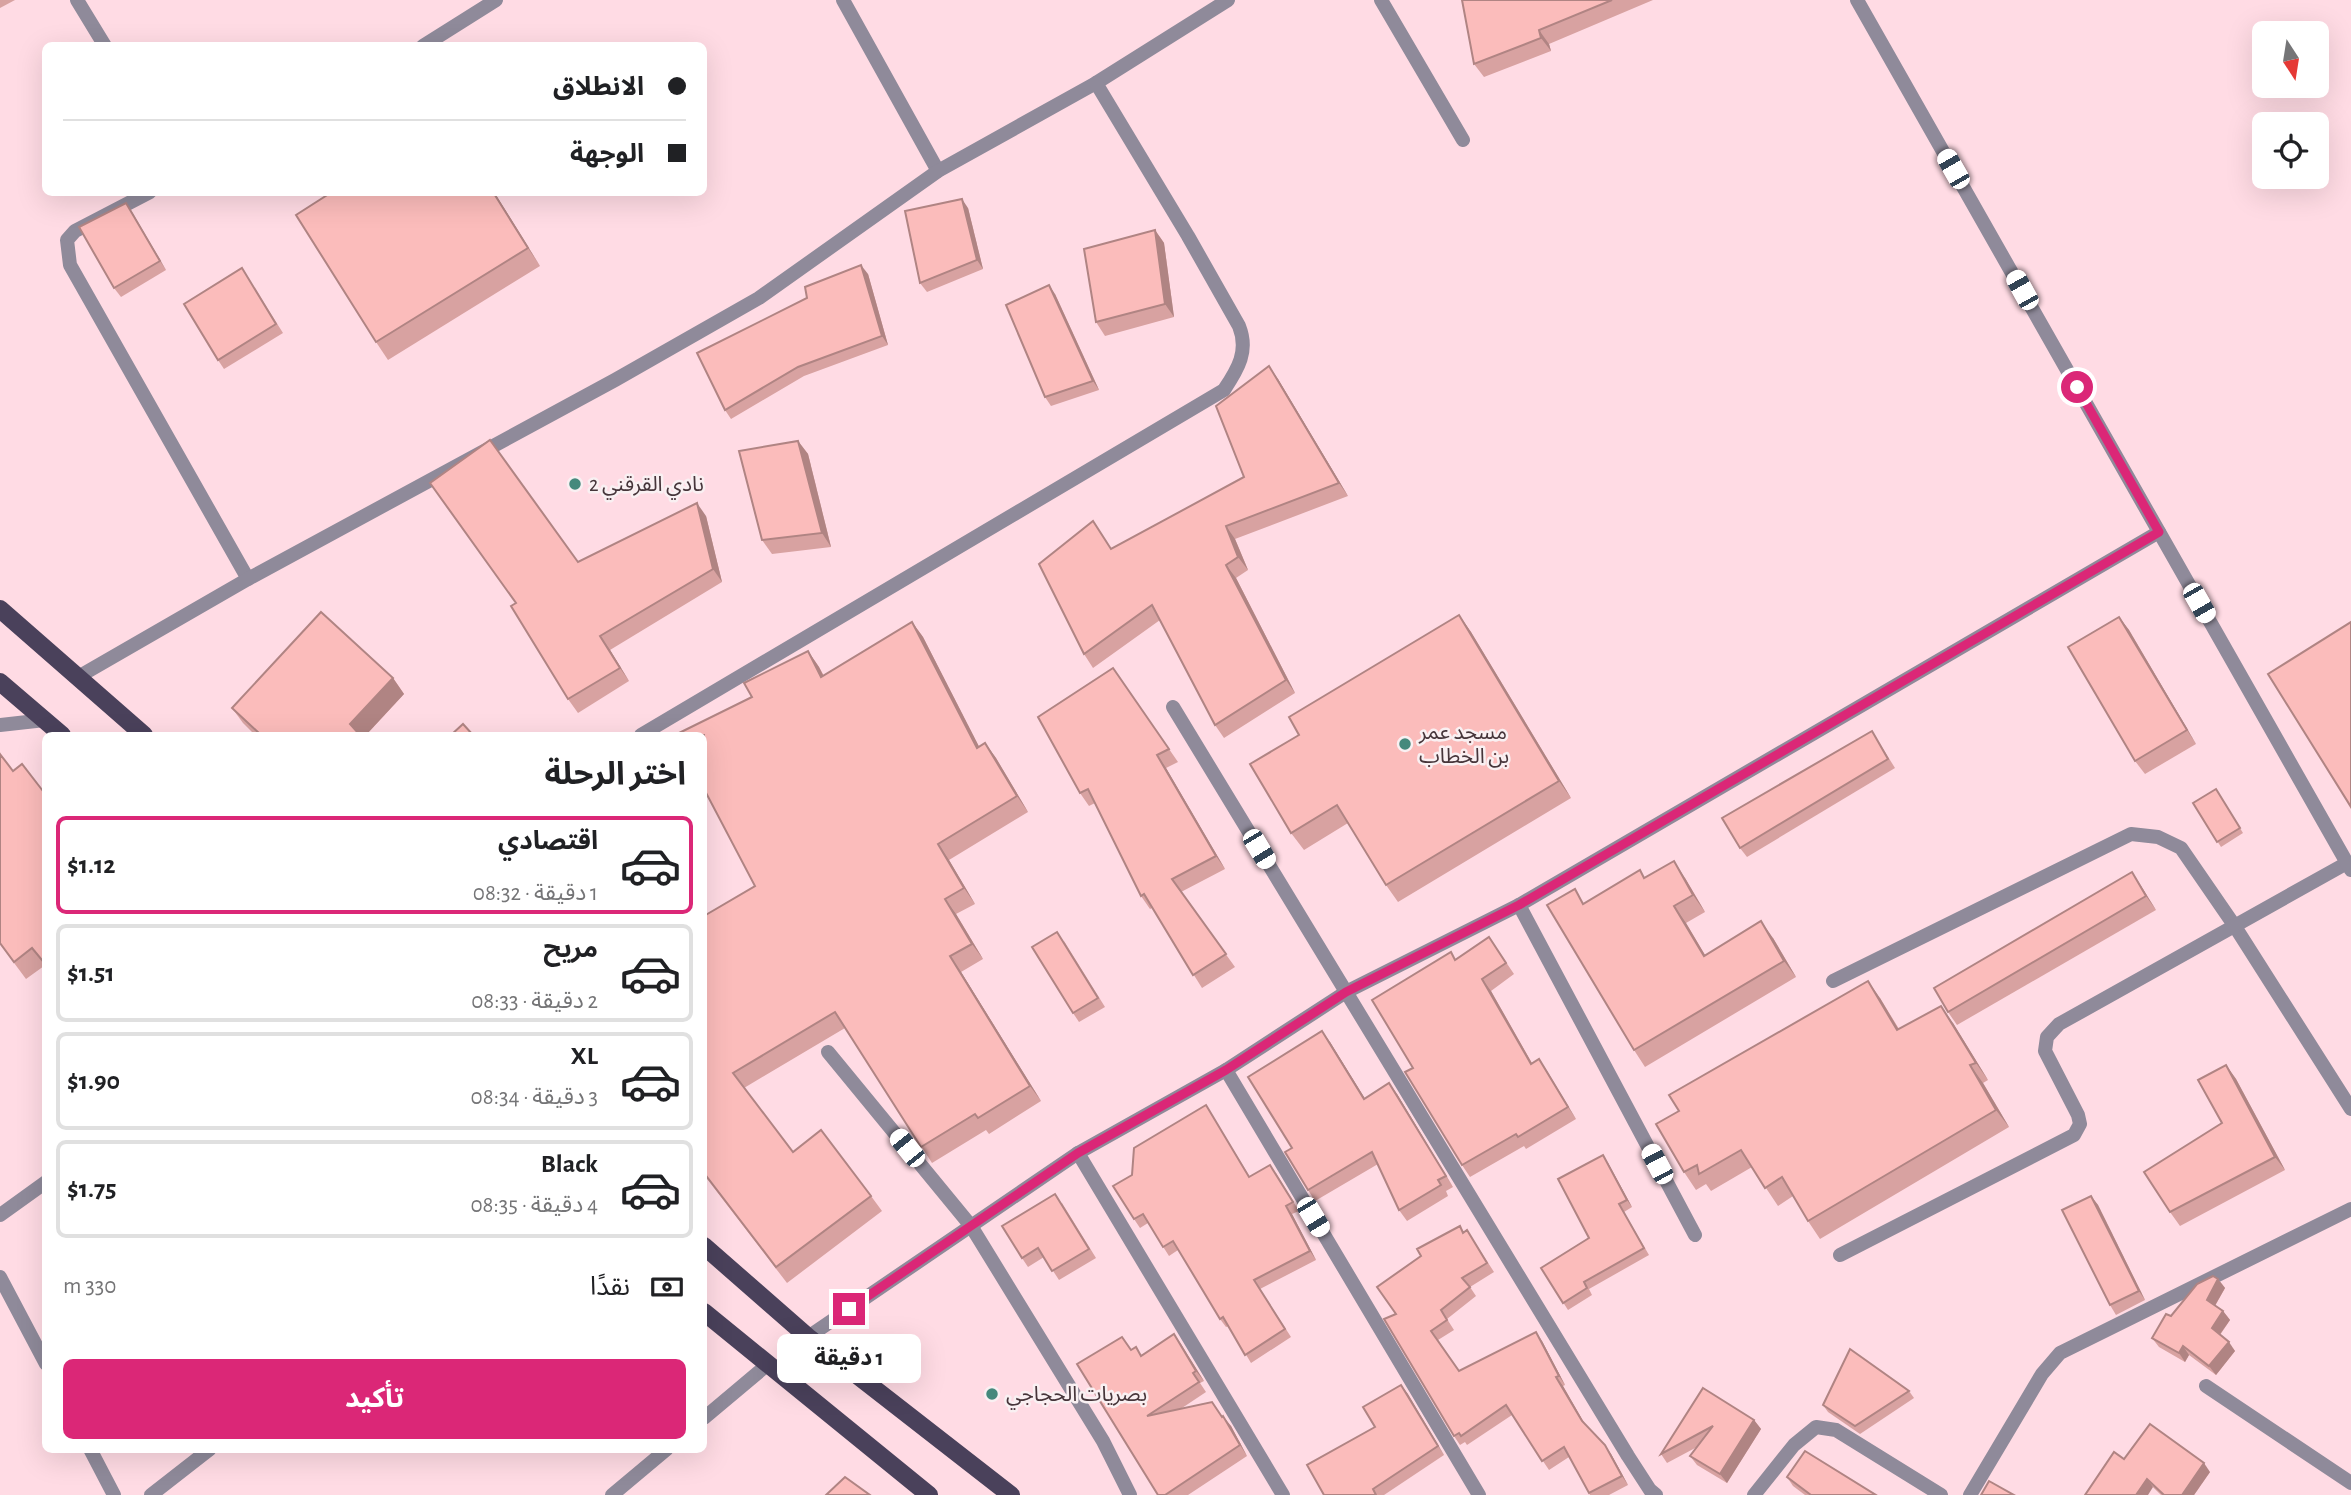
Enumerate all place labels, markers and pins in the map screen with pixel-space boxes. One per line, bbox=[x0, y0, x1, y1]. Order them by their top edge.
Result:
place label: نادي القرقني 2 bbox=[589, 474, 704, 500]
marker: نادي القرقني 2 bbox=[567, 476, 583, 492]
place label: مسجد عمر بن الخطاب bbox=[1418, 722, 1509, 768]
marker: مسجد عمر بن الخطاب bbox=[1397, 736, 1413, 752]
place label: بصريات الحجاجي bbox=[1006, 1384, 1147, 1410]
marker: بصريات الحجاجي bbox=[984, 1386, 1000, 1402]

